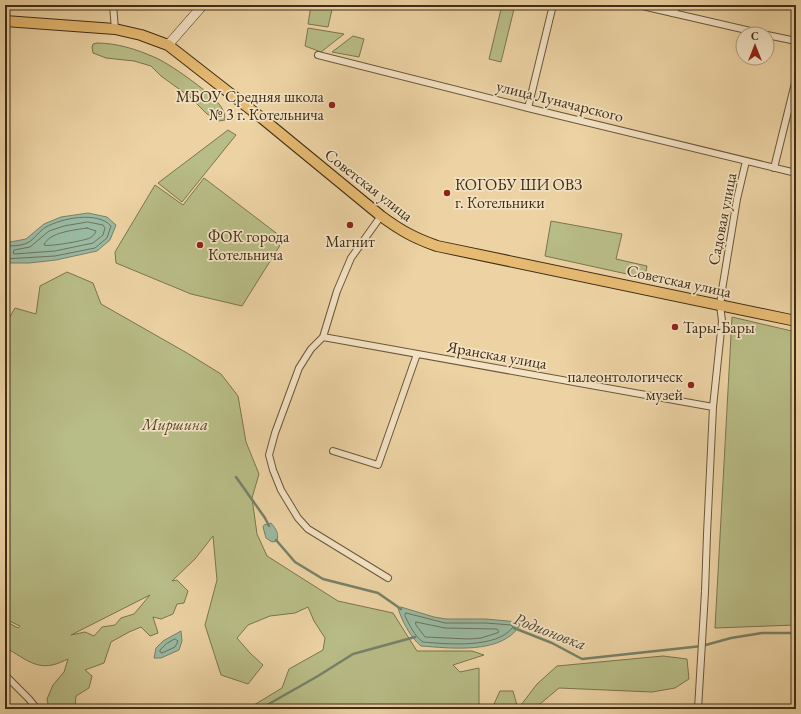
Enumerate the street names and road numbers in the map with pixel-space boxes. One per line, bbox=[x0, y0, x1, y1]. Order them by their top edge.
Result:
street label: улица Луначарского bbox=[494, 75, 626, 127]
street label: Советская улица bbox=[321, 144, 418, 226]
street label: Садовая улица bbox=[703, 170, 741, 267]
street label: Советская улица bbox=[625, 260, 734, 302]
street label: Яранская улица bbox=[444, 336, 549, 374]

